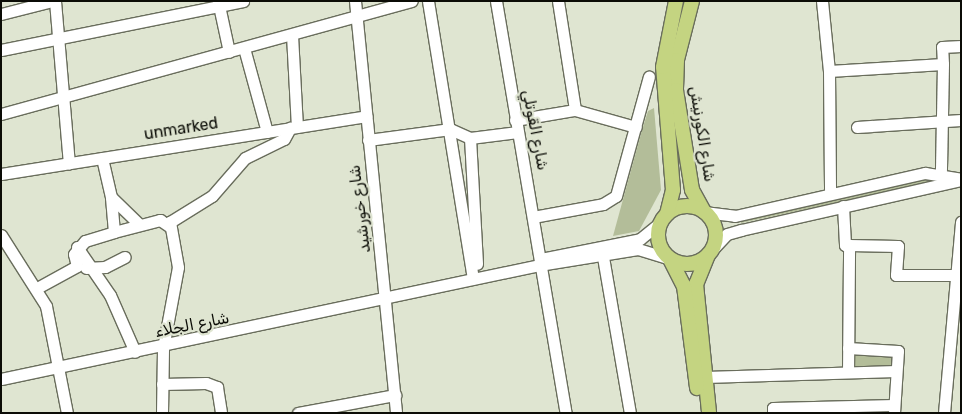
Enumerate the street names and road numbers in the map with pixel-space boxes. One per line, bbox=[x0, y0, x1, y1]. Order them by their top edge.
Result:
street label: شارع الكورنيش bbox=[685, 85, 719, 183]
street label: شارع القوتلي bbox=[518, 88, 552, 172]
street label: unmarked bbox=[143, 114, 219, 144]
street label: شارع خورشيد bbox=[345, 164, 375, 254]
street label: شارع الجلاء bbox=[153, 308, 231, 342]

